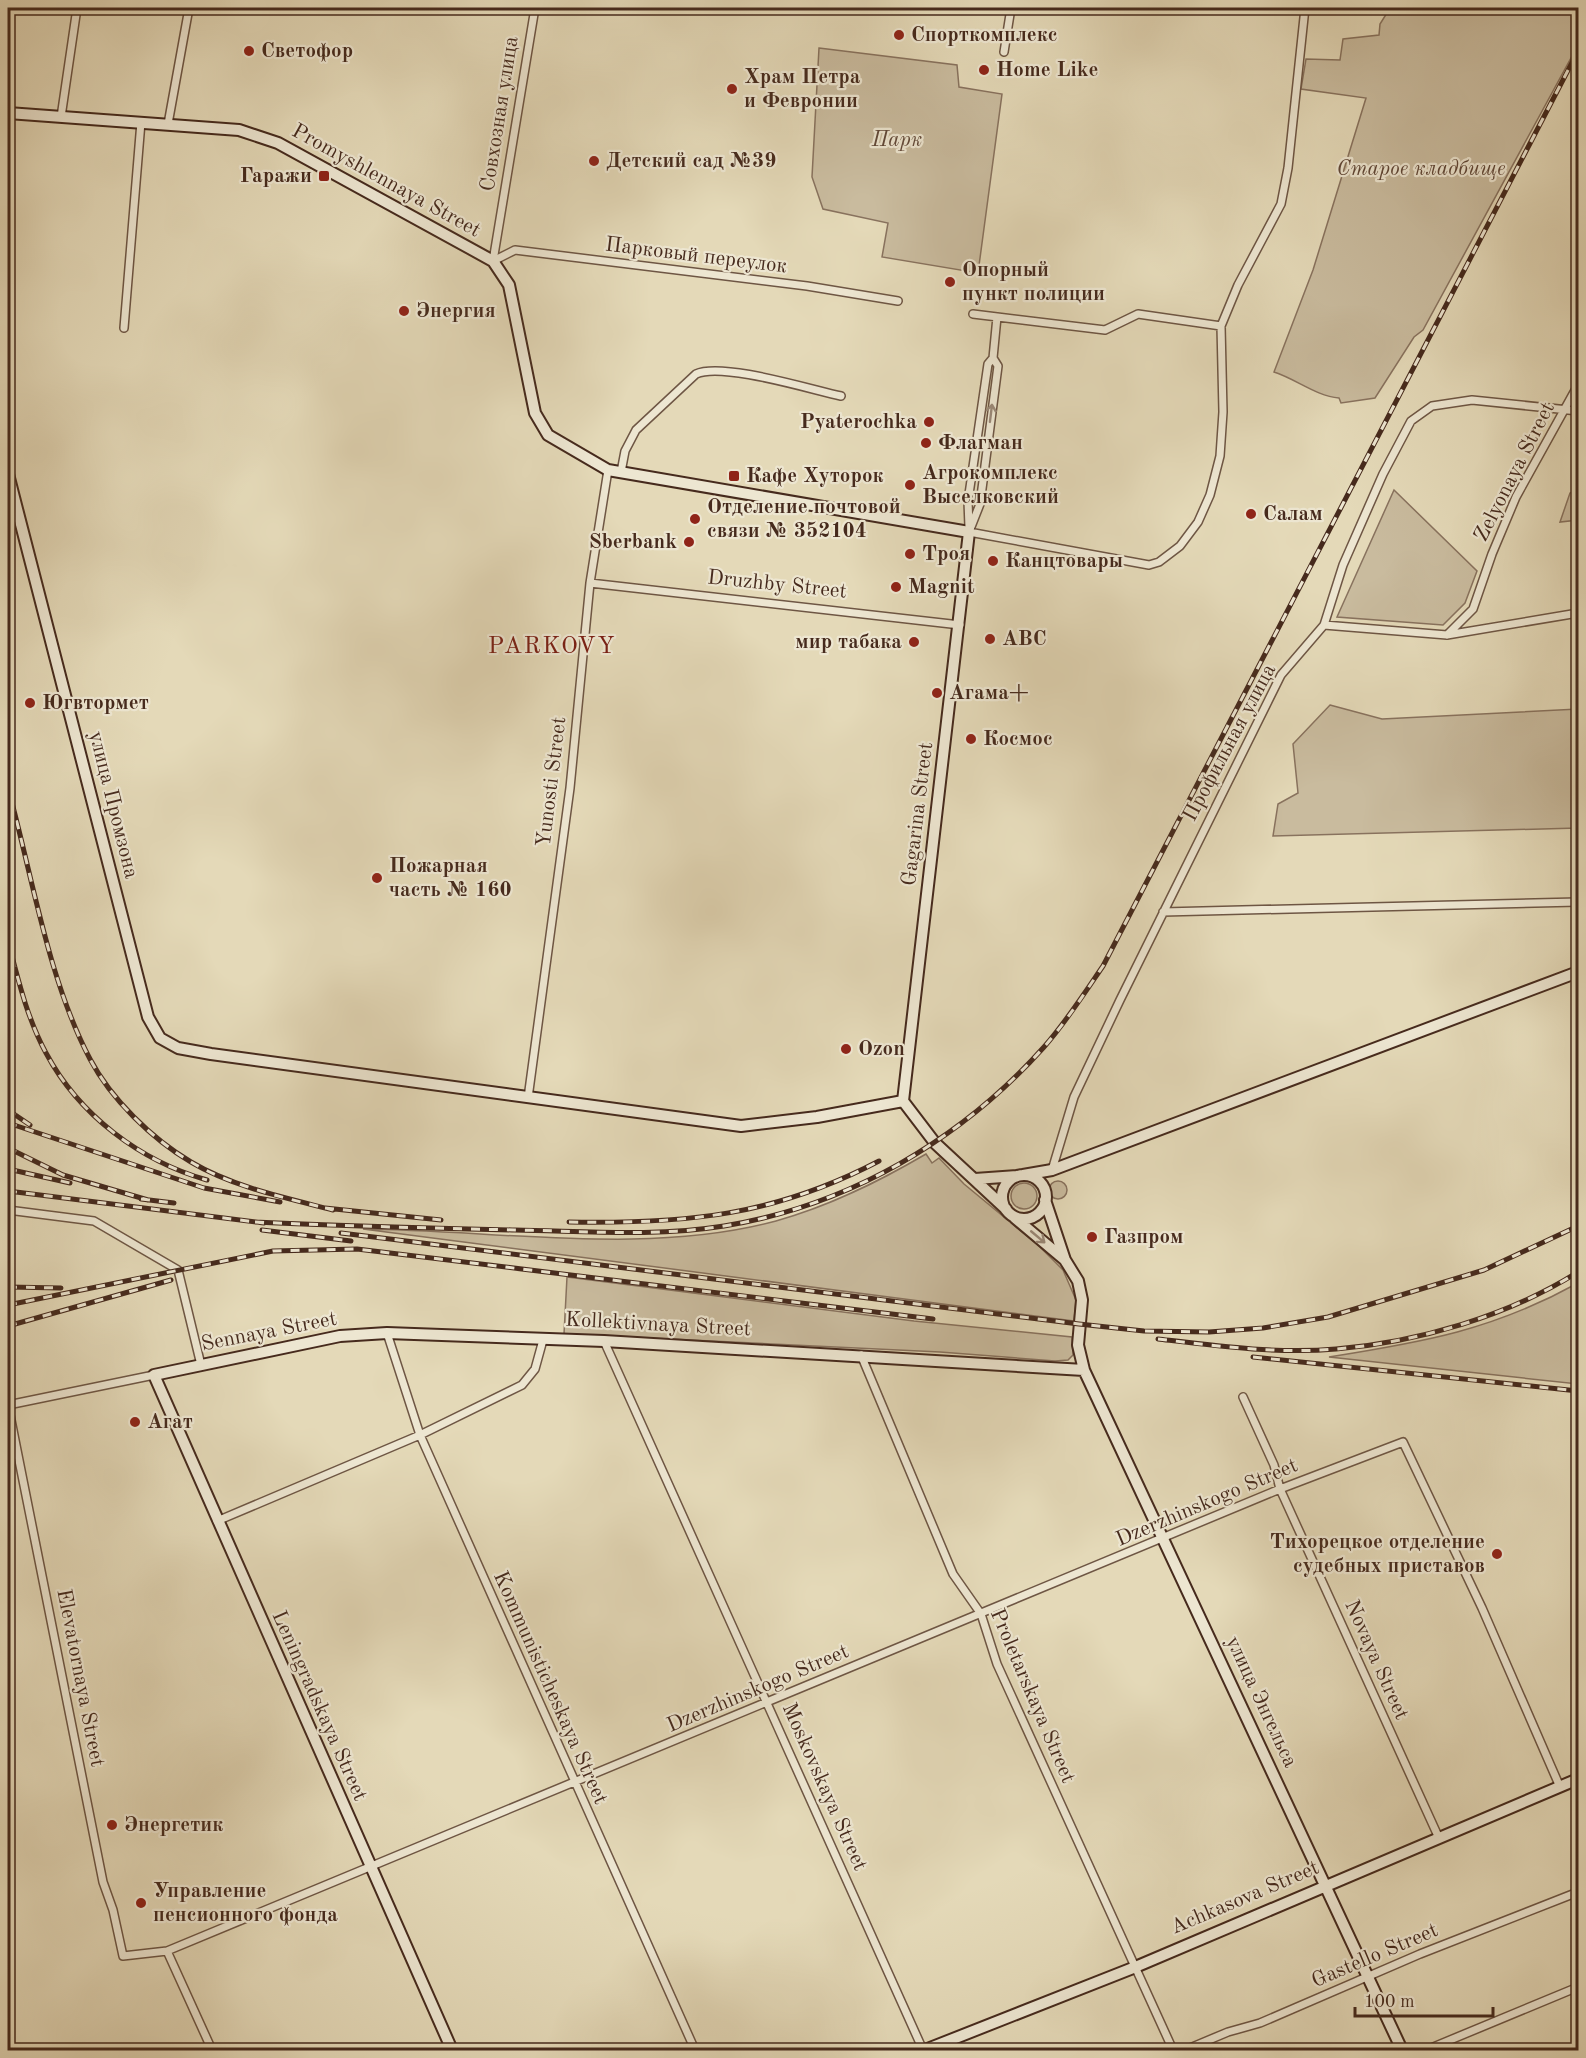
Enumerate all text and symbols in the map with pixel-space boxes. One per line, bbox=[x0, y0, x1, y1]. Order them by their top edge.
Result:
place label: Спорткомплекс bbox=[911, 25, 1058, 46]
marker: Спорткомплекс bbox=[892, 28, 906, 42]
street label: Совхозная улица bbox=[477, 35, 523, 193]
place label: Светофор bbox=[261, 41, 353, 62]
marker: Светофор bbox=[242, 44, 256, 58]
place label: Home Like bbox=[996, 60, 1098, 81]
marker: Home Like bbox=[977, 63, 991, 77]
place label: Храм Петра и Февронии bbox=[744, 67, 861, 112]
marker: Храм Петра и Февронии bbox=[725, 82, 739, 96]
street label: Promyshlennaya Street bbox=[288, 120, 484, 242]
park label: Парк bbox=[871, 130, 922, 151]
place label: Детский сад №39 bbox=[606, 151, 776, 172]
marker: Детский сад №39 bbox=[587, 154, 601, 168]
park label: Старое кладбище bbox=[1336, 159, 1506, 180]
place label: Гаражи bbox=[240, 166, 312, 187]
marker: Гаражи bbox=[317, 169, 331, 183]
street label: Парковый переулок bbox=[604, 234, 789, 278]
place label: Опорный пункт полиции bbox=[962, 260, 1105, 305]
marker: Опорный пункт полиции bbox=[943, 275, 957, 289]
place label: Энергия bbox=[416, 301, 496, 322]
marker: Энергия bbox=[397, 304, 411, 318]
street label: Zelyonaya Street bbox=[1471, 399, 1559, 545]
one-way arrow bbox=[986, 404, 997, 424]
place label: Pyaterochka bbox=[800, 412, 917, 433]
marker: Pyaterochka bbox=[922, 415, 936, 429]
place label: Флагман bbox=[938, 433, 1023, 454]
marker: Флагман bbox=[919, 436, 933, 450]
place label: Агрокомплекс Выселковский bbox=[922, 463, 1059, 508]
place label: Кафе Хуторок bbox=[746, 466, 884, 487]
marker: Кафе Хуторок bbox=[727, 469, 741, 483]
marker: Агрокомплекс Выселковский bbox=[903, 478, 917, 492]
place label: Отделение почтовой связи № 352104 bbox=[707, 497, 901, 542]
place label: Салам bbox=[1263, 504, 1323, 525]
marker: Салам bbox=[1244, 507, 1258, 521]
marker: Отделение почтовой связи № 352104 bbox=[688, 512, 702, 526]
place label: Sberbank bbox=[589, 532, 677, 553]
marker: Sberbank bbox=[682, 535, 696, 549]
place label: Троя bbox=[922, 544, 970, 565]
marker: Троя bbox=[903, 547, 917, 561]
place label: Канцтовары bbox=[1005, 551, 1123, 572]
marker: Канцтовары bbox=[986, 554, 1000, 568]
street label: Druzhby Street bbox=[706, 567, 848, 603]
place label: Magnit bbox=[908, 577, 975, 598]
marker: Magnit bbox=[889, 580, 903, 594]
place label: ABC bbox=[1002, 629, 1047, 650]
place label: мир табака bbox=[795, 632, 902, 653]
marker: ABC bbox=[983, 632, 997, 646]
district label: PARKOVY bbox=[488, 635, 616, 659]
marker: мир табака bbox=[907, 635, 921, 649]
street label: Профильная улица bbox=[1180, 661, 1280, 825]
place label: Агама+ bbox=[949, 683, 1029, 704]
marker: Агама+ bbox=[930, 686, 944, 700]
place label: Югвтормет bbox=[42, 693, 149, 714]
marker: Югвтормет bbox=[23, 696, 37, 710]
street label: Yunosti Street bbox=[534, 716, 570, 848]
street label: улица Промзона bbox=[85, 729, 141, 881]
place label: Космос bbox=[983, 729, 1053, 750]
marker: Космос bbox=[964, 732, 978, 746]
street label: Gagarina Street bbox=[899, 741, 937, 887]
place label: Пожарная часть № 160 bbox=[389, 856, 512, 901]
marker: Пожарная часть № 160 bbox=[370, 871, 384, 885]
place label: Ozon bbox=[858, 1039, 905, 1060]
marker: Ozon bbox=[839, 1042, 853, 1056]
place label: Газпром bbox=[1104, 1227, 1184, 1248]
one-way arrow bbox=[1030, 1230, 1045, 1244]
marker: Газпром bbox=[1085, 1230, 1099, 1244]
street label: Sennaya Street bbox=[199, 1309, 339, 1355]
street label: Kollektivnaya Street bbox=[565, 1310, 751, 1340]
place label: Агат bbox=[147, 1412, 193, 1433]
marker: Агат bbox=[128, 1415, 142, 1429]
street label: Dzerzhinskogo Street bbox=[1113, 1455, 1301, 1551]
place label: Тихорецкое отделение судебных приставов bbox=[1270, 1532, 1485, 1577]
marker: Тихорецкое отделение судебных приставов bbox=[1490, 1547, 1504, 1561]
street label: Kommunisticheskaya Street bbox=[489, 1568, 611, 1808]
street label: Elevatornaya Street bbox=[52, 1587, 108, 1769]
street label: Novaya Street bbox=[1340, 1597, 1412, 1723]
street label: Proletarskaya Street bbox=[986, 1606, 1078, 1786]
street label: Leningradskaya Street bbox=[268, 1608, 370, 1804]
street label: улица Энгельса bbox=[1221, 1633, 1301, 1771]
street label: Dzerzhinskogo Street bbox=[664, 1641, 852, 1737]
street label: Moskovskaya Street bbox=[778, 1700, 870, 1874]
place label: Энергетик bbox=[124, 1815, 223, 1836]
marker: Энергетик bbox=[105, 1818, 119, 1832]
street label: Achkasova Street bbox=[1168, 1857, 1322, 1939]
place label: Управление пенсионного фонда bbox=[153, 1881, 338, 1926]
marker: Управление пенсионного фонда bbox=[134, 1896, 148, 1910]
street label: Gastello Street bbox=[1309, 1920, 1441, 1992]
scale bar bbox=[1355, 1980, 1493, 2018]
text: 100 m bbox=[1364, 1993, 1415, 2011]

